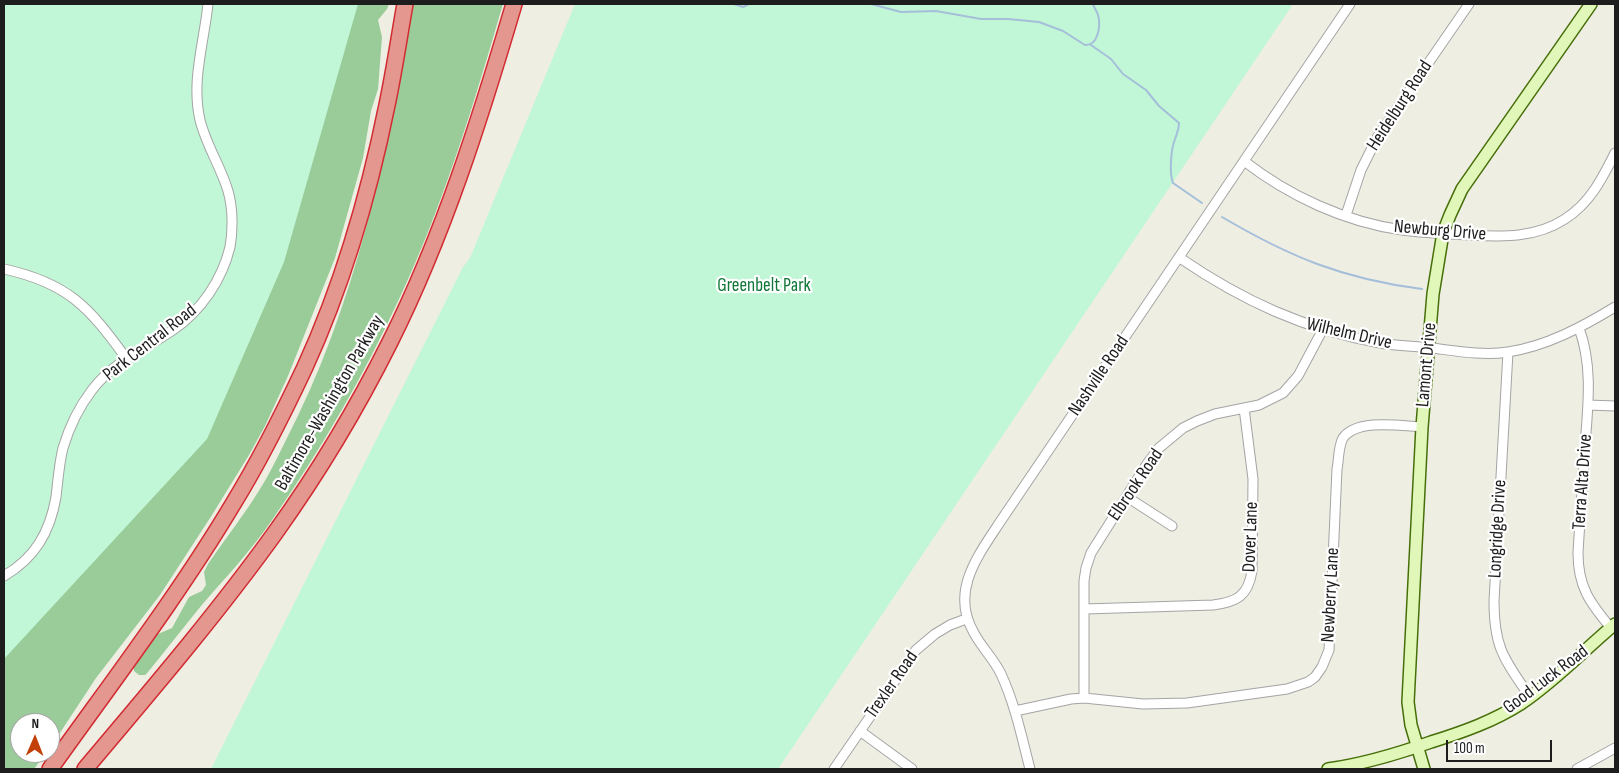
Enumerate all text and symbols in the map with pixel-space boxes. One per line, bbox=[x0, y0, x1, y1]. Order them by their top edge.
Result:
street label: Heidelburg Road bbox=[1362, 57, 1438, 155]
street label: Newburg Drive bbox=[1393, 216, 1487, 246]
park label: Greenbelt Park bbox=[717, 275, 811, 297]
street label: Park Central Road bbox=[99, 299, 201, 387]
street label: Baltimore-Washington Parkway bbox=[270, 311, 390, 495]
street label: Wilhelm Drive bbox=[1304, 313, 1394, 355]
street label: Lamont Drive bbox=[1412, 322, 1442, 408]
street label: Nashville Road bbox=[1064, 331, 1134, 421]
street label: Terra Alta Drive bbox=[1568, 433, 1598, 531]
street label: Elbrook Road bbox=[1104, 445, 1168, 525]
street label: Longridge Drive bbox=[1484, 479, 1512, 579]
street label: Dover Lane bbox=[1238, 501, 1264, 573]
street label: Newberry Lane bbox=[1317, 547, 1345, 643]
street label: Good Luck Road bbox=[1499, 641, 1593, 719]
street label: Trexler Road bbox=[860, 647, 924, 723]
north arrow bbox=[10, 713, 60, 763]
text: N bbox=[31, 715, 39, 732]
scale bar bbox=[1449, 730, 1555, 762]
text: 100 m bbox=[1454, 739, 1485, 758]

